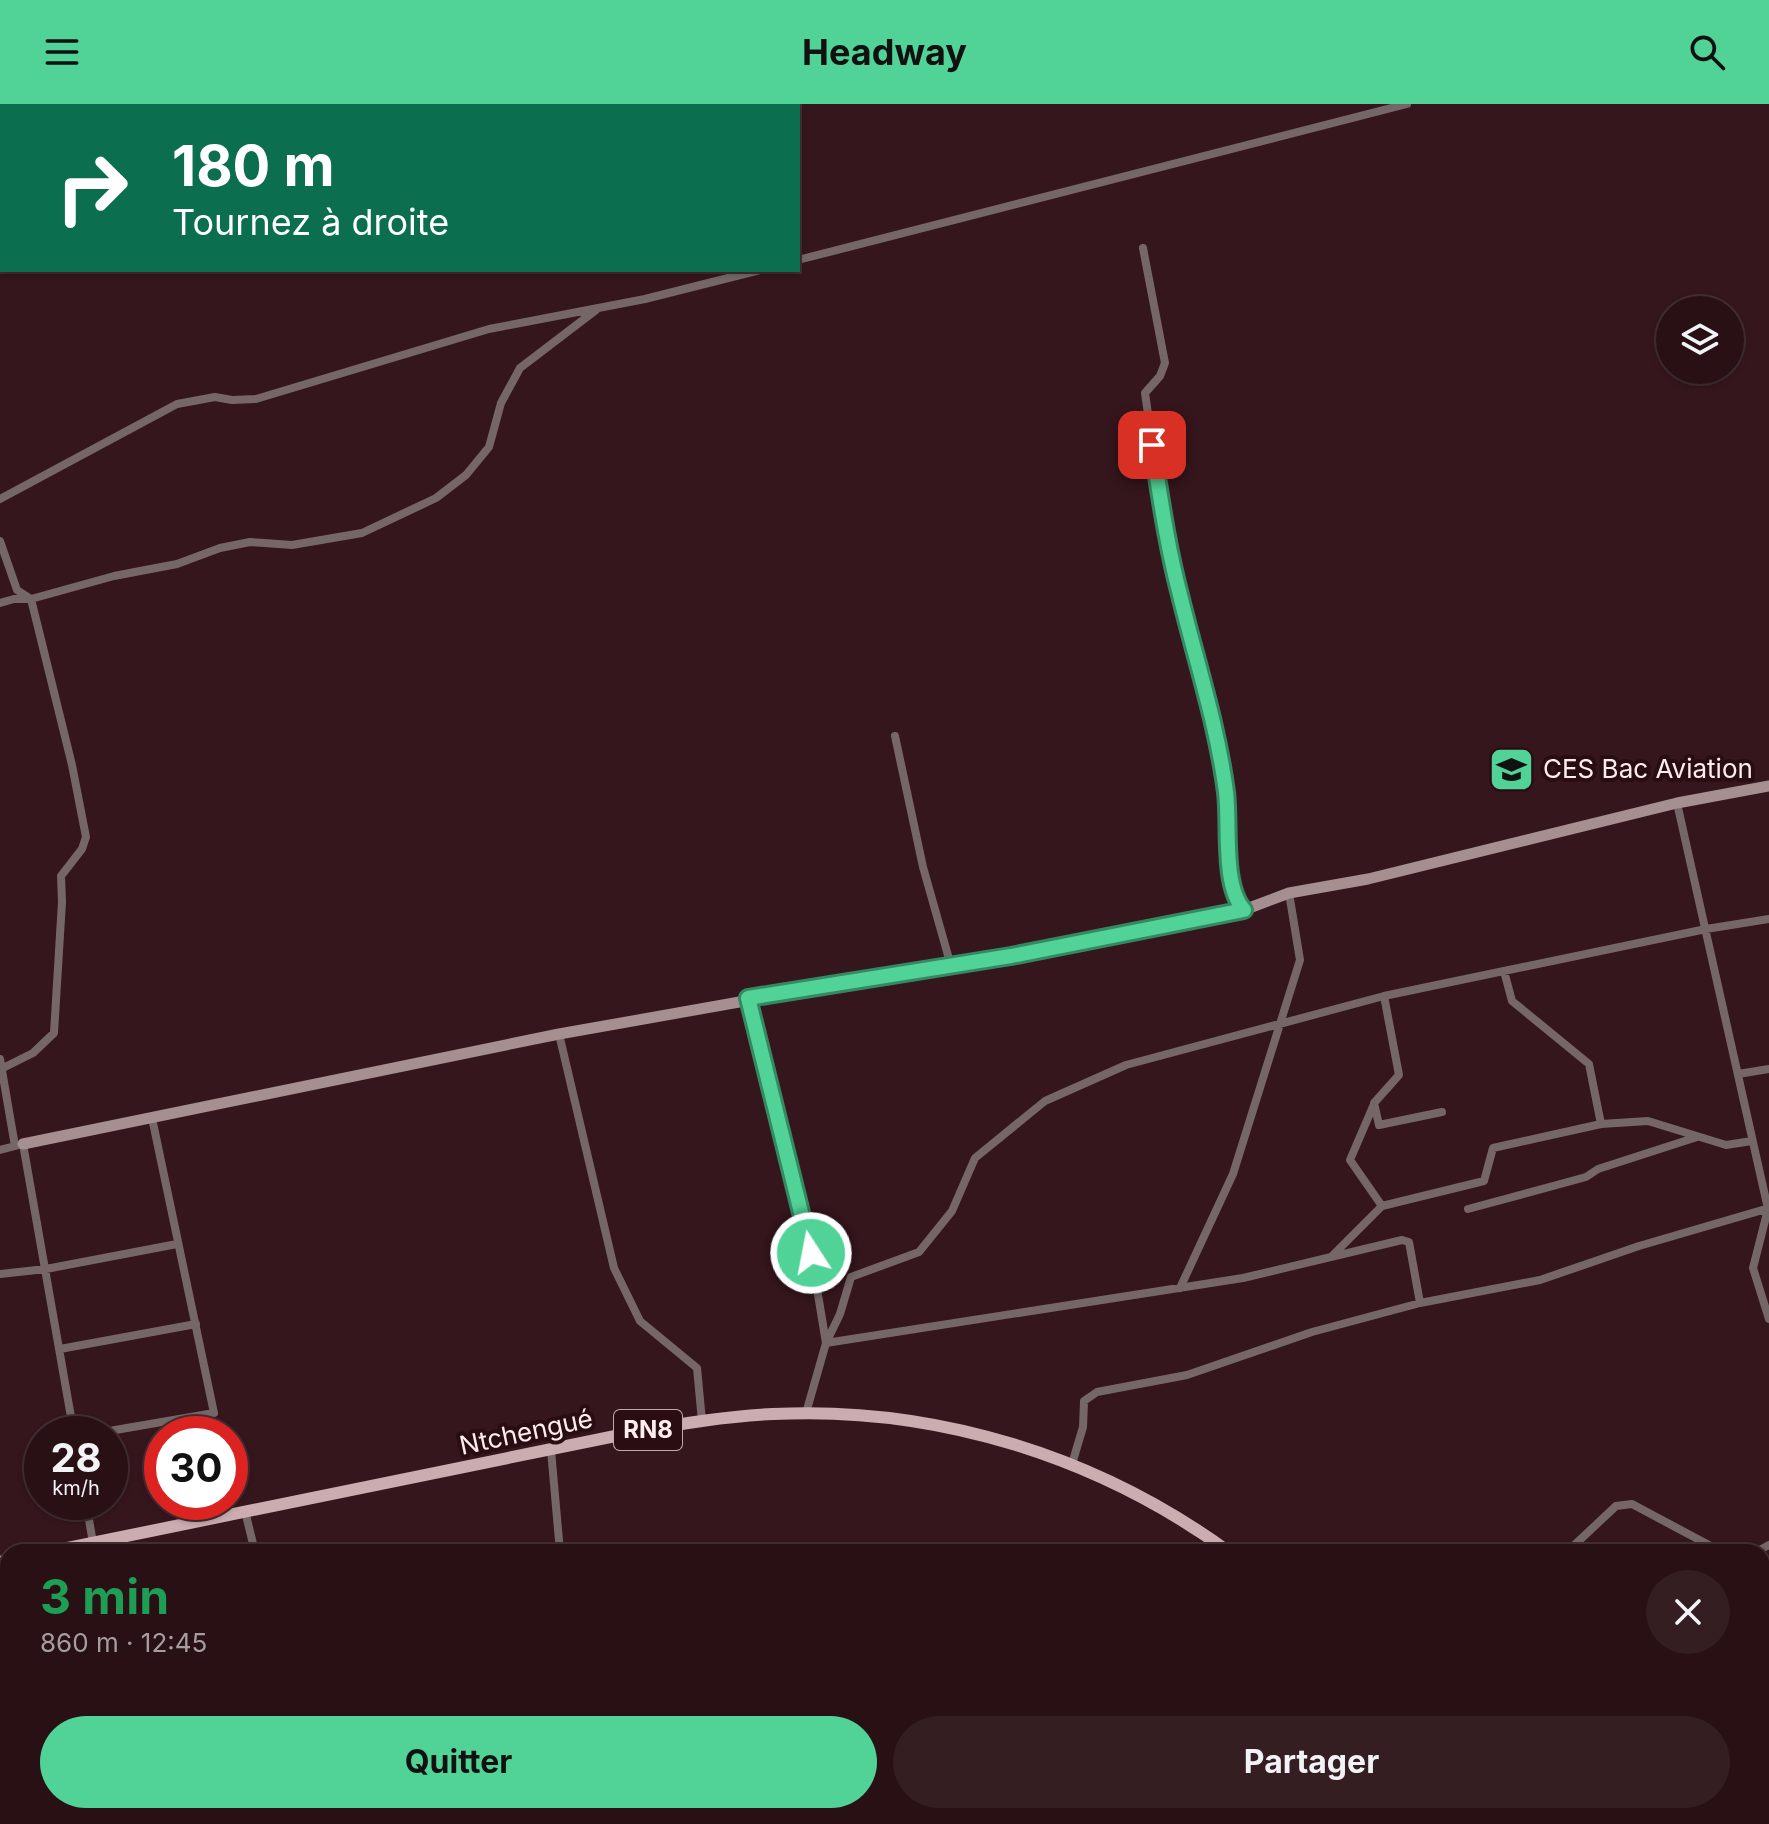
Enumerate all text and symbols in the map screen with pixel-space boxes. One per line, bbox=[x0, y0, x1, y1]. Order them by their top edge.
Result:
icon: menu bbox=[40, 30, 84, 74]
text: Headway bbox=[802, 30, 967, 74]
icon: search bbox=[1685, 30, 1729, 74]
text: 180 m bbox=[172, 132, 335, 200]
icon: right bbox=[40, 136, 144, 240]
text: Tournez à droite bbox=[172, 200, 449, 244]
map controls bbox=[1656, 296, 1744, 384]
button: layers bbox=[1656, 296, 1744, 384]
pin bbox=[1118, 411, 1186, 479]
icon: arrive bbox=[1130, 423, 1174, 467]
school or university icon: CES Bac Aviation bbox=[1488, 745, 1536, 793]
place label: CES Bac Aviation bbox=[1543, 753, 1753, 784]
position arrow bbox=[769, 1211, 853, 1295]
street label: Ntchengué bbox=[456, 1402, 595, 1461]
road number: RN8 bbox=[614, 1410, 682, 1450]
speed limit sign: 30 bbox=[144, 1416, 248, 1520]
text: 28 bbox=[50, 1433, 102, 1482]
text: km/h bbox=[52, 1476, 100, 1500]
text: 3 min bbox=[40, 1567, 169, 1626]
button: close bbox=[1646, 1570, 1730, 1654]
text: 860 m · 12:45 bbox=[40, 1627, 207, 1658]
button: Quitter bbox=[40, 1716, 877, 1808]
button: Partager bbox=[893, 1716, 1730, 1808]

